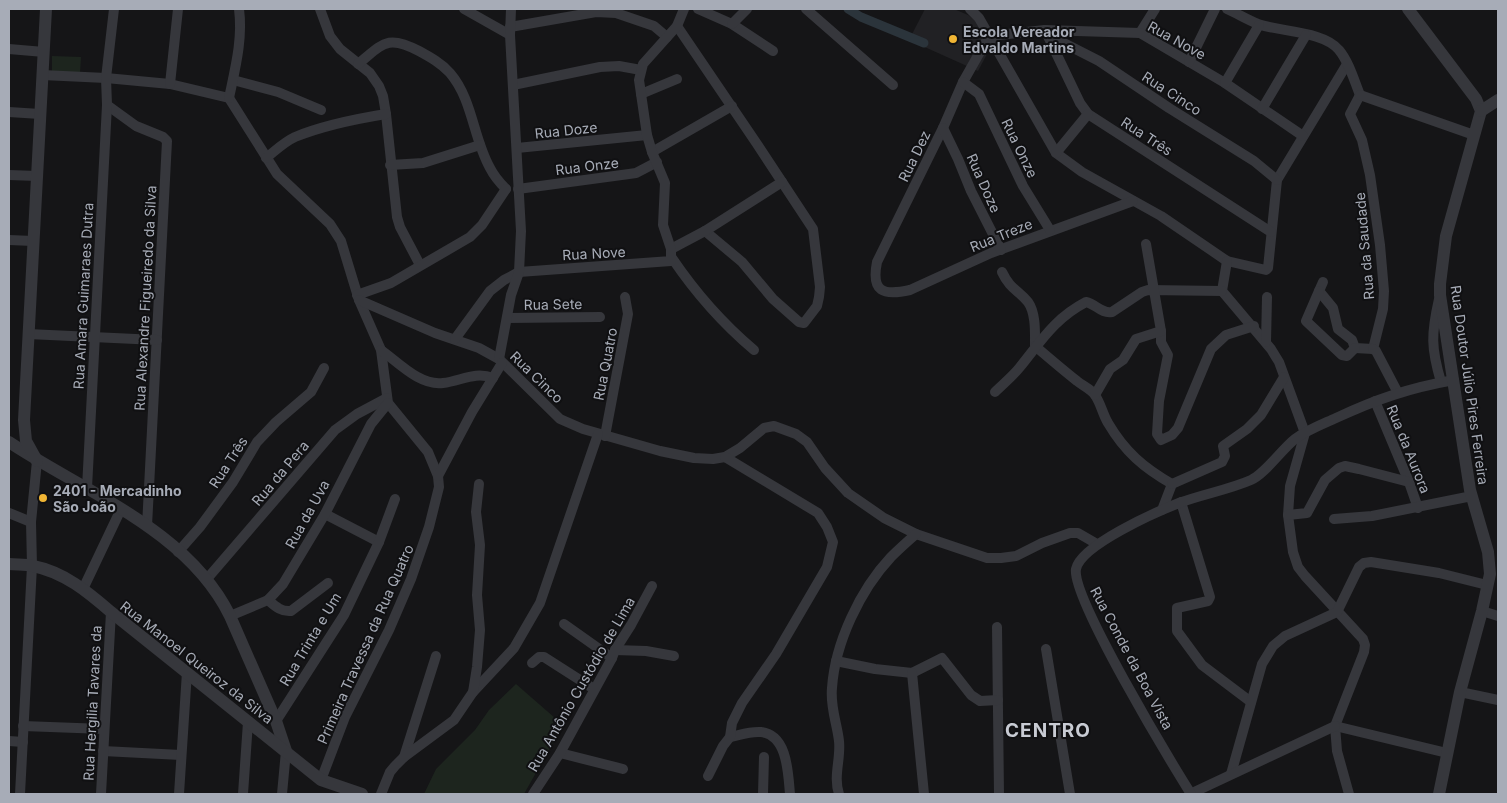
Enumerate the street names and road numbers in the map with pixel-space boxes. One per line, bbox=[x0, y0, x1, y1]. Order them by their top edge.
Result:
street label: Rua Nove bbox=[1145, 17, 1209, 63]
street label: Rua Cinco bbox=[1139, 68, 1205, 118]
street label: Rua Três bbox=[1118, 113, 1176, 159]
street label: Rua Onze bbox=[998, 116, 1042, 180]
street label: Rua Doze bbox=[534, 118, 598, 142]
street label: Rua Dez bbox=[894, 128, 934, 184]
street label: Rua Doze bbox=[963, 151, 1005, 215]
street label: Rua Onze bbox=[554, 154, 620, 178]
street label: Rua Alexandre Figueiredo da Silva bbox=[131, 185, 159, 411]
street label: Rua da Saudade bbox=[1351, 192, 1377, 300]
street label: Rua Amara Guimaraes Dutra bbox=[70, 202, 96, 390]
street label: Rua Treze bbox=[967, 215, 1035, 255]
street label: Rua Nove bbox=[562, 243, 626, 263]
street label: Rua Doutor Júlio Pires Ferreira bbox=[1448, 284, 1492, 486]
street label: Rua Sete bbox=[523, 295, 583, 313]
street label: Rua Quatro bbox=[590, 326, 620, 402]
street label: Rua Cinco bbox=[507, 347, 567, 407]
street label: Rua da Aurora bbox=[1384, 402, 1434, 496]
street label: Rua Três bbox=[205, 433, 251, 491]
street label: Rua da Pera bbox=[248, 437, 312, 509]
street label: Rua da Uva bbox=[281, 477, 333, 551]
street label: Primeira Travessa da Rua Quatro bbox=[313, 542, 417, 746]
street label: Rua Conde da Boa Vista bbox=[1087, 584, 1177, 732]
street label: Rua Trinta e Um bbox=[275, 589, 345, 689]
street label: Rua Antônio Custódio de Lima bbox=[524, 594, 638, 774]
street label: Rua Manoel Queiroz da Silva bbox=[117, 597, 277, 727]
street label: Rua Hergilia Tavares da bbox=[79, 625, 105, 781]

